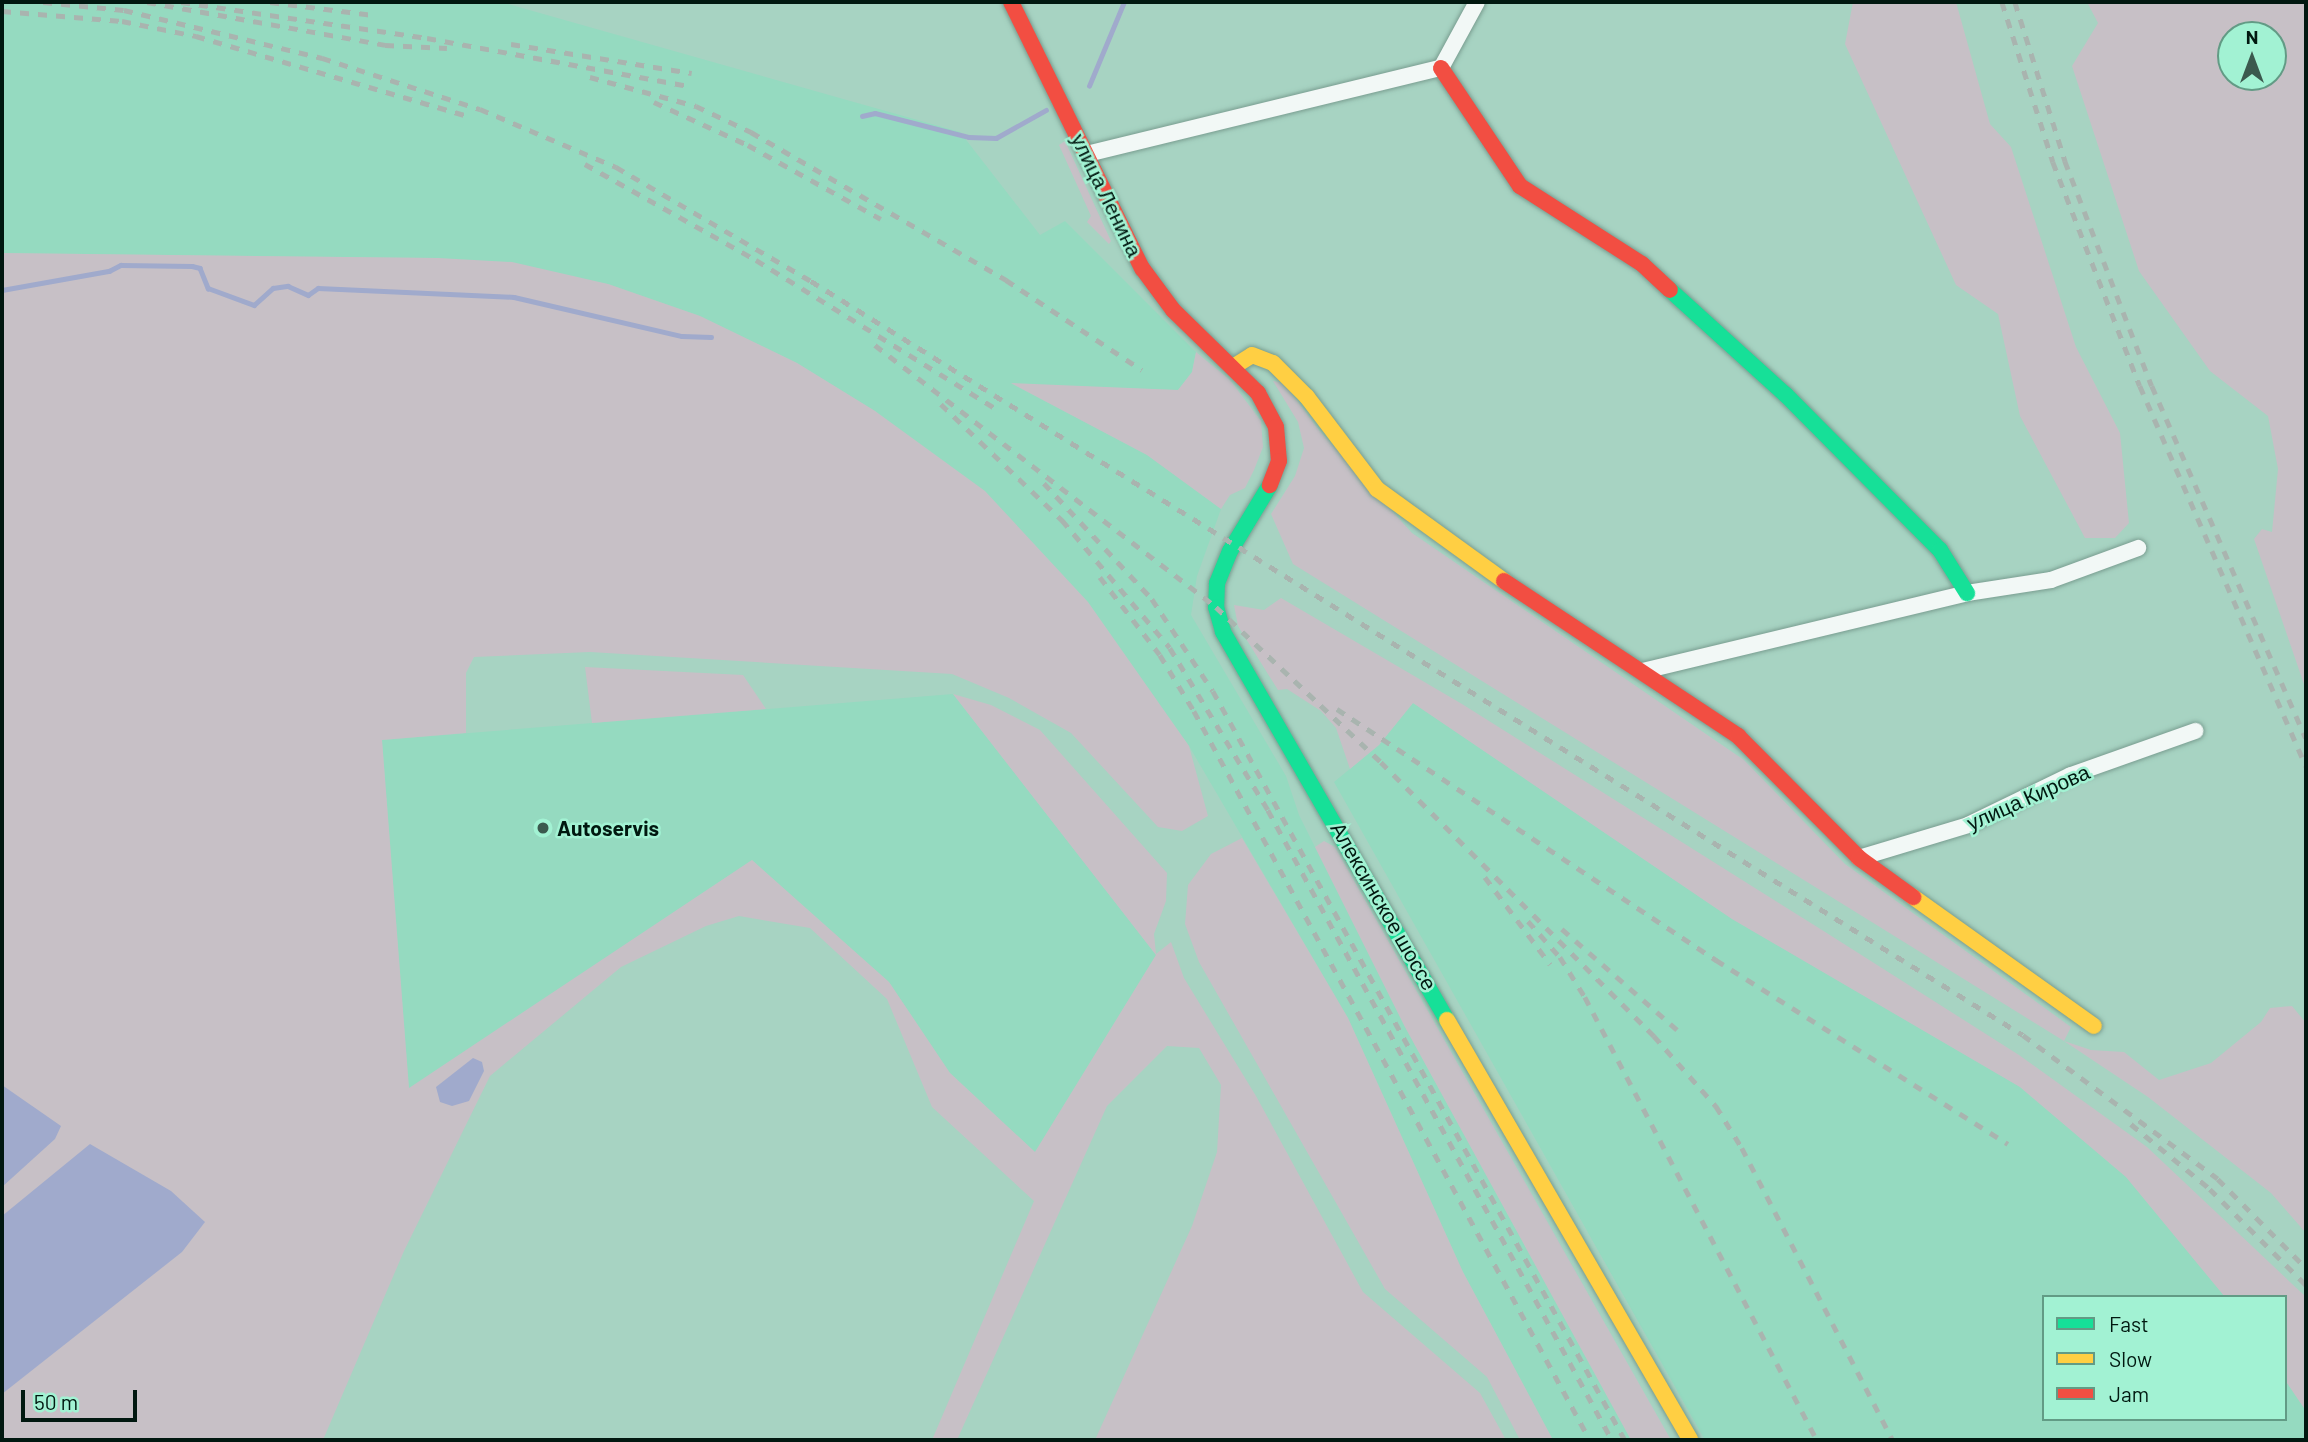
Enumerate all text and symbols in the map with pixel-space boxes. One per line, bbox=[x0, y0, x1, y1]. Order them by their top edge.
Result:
north arrow bbox=[2217, 21, 2287, 91]
text: N bbox=[2246, 25, 2258, 48]
street label: улица Ленина bbox=[1066, 129, 1148, 261]
street label: улица Кирова bbox=[1963, 759, 2093, 835]
place label: Autoservis bbox=[557, 815, 659, 841]
street label: Алексинское шоссе bbox=[1326, 817, 1442, 995]
marker: Autoservis bbox=[535, 820, 551, 836]
legend bbox=[2042, 1295, 2287, 1421]
text: Fast bbox=[2109, 1311, 2149, 1336]
text: Slow bbox=[2109, 1346, 2152, 1371]
scale bar bbox=[24, 1376, 140, 1420]
text: Jam bbox=[2109, 1381, 2149, 1406]
text: 50 m bbox=[34, 1389, 78, 1414]

